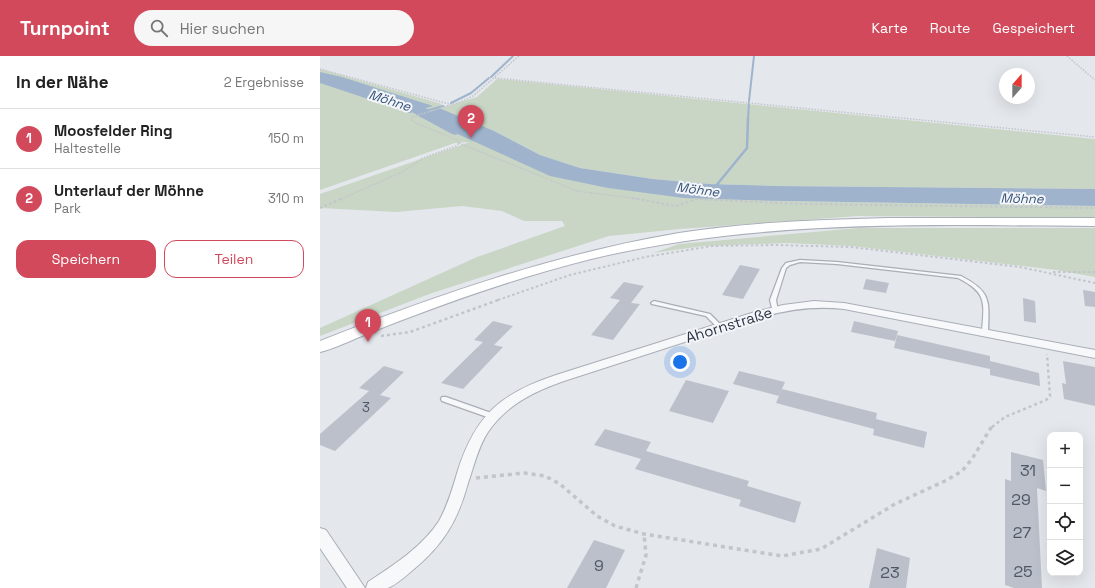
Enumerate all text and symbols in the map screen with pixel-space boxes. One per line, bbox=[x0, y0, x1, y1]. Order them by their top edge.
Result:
search box bbox=[134, 10, 414, 46]
text: Turnpoint bbox=[20, 16, 110, 41]
icon: search bbox=[148, 17, 170, 39]
text: Hier suchen bbox=[180, 19, 265, 38]
text: Karte bbox=[872, 19, 908, 37]
text: Route bbox=[930, 19, 970, 37]
text: Gespeichert bbox=[992, 19, 1075, 37]
north arrow bbox=[999, 68, 1035, 104]
text: In der Nähe bbox=[16, 71, 108, 93]
text: 2 Ergebnisse bbox=[224, 74, 304, 91]
water label: Möhne bbox=[367, 86, 414, 116]
pin: 2 bbox=[458, 105, 484, 138]
text: Moosfelder Ring bbox=[54, 121, 173, 140]
text: 1 bbox=[26, 130, 32, 147]
text: 150 m bbox=[268, 130, 304, 147]
text: Haltestelle bbox=[54, 140, 121, 157]
water label: Möhne bbox=[676, 178, 722, 201]
text: Unterlauf der Möhne bbox=[54, 181, 204, 200]
text: 2 bbox=[25, 190, 33, 207]
text: 310 m bbox=[268, 190, 304, 207]
water label: Möhne bbox=[1000, 190, 1045, 207]
text: Park bbox=[54, 200, 81, 217]
button: Speichern bbox=[16, 240, 156, 278]
button: Teilen bbox=[164, 240, 304, 278]
street label: Ahornstraße bbox=[683, 302, 775, 347]
pin: 1 bbox=[355, 309, 381, 342]
your location bbox=[670, 352, 690, 372]
house number: 3 bbox=[362, 399, 370, 416]
map controls bbox=[1047, 432, 1083, 576]
button: + bbox=[1047, 432, 1083, 468]
house number: 31 bbox=[1020, 460, 1036, 481]
button: − bbox=[1047, 468, 1083, 504]
house number: 29 bbox=[1011, 489, 1031, 510]
button: locate bbox=[1047, 504, 1083, 540]
house number: 27 bbox=[1013, 522, 1031, 543]
button: layers bbox=[1047, 540, 1083, 576]
house number: 9 bbox=[594, 555, 604, 576]
house number: 25 bbox=[1013, 561, 1033, 582]
house number: 23 bbox=[880, 562, 900, 583]

